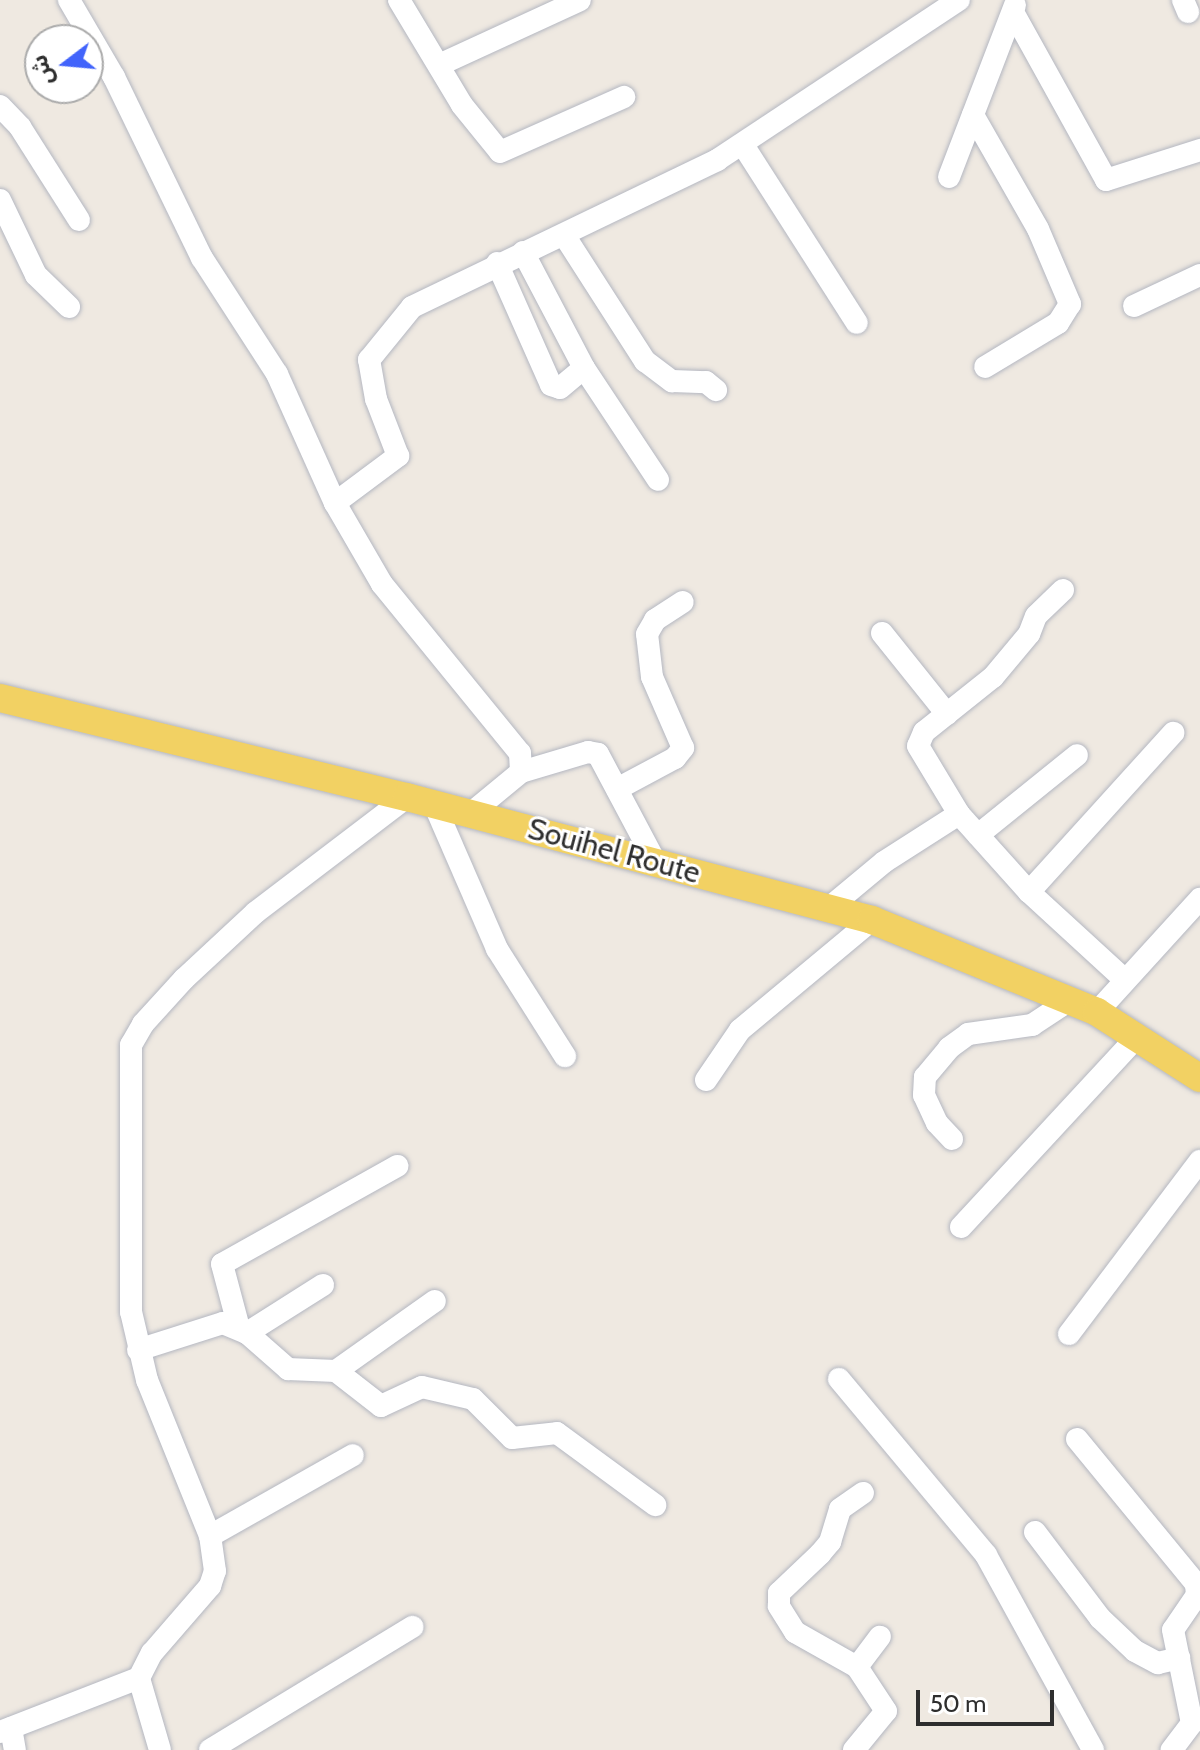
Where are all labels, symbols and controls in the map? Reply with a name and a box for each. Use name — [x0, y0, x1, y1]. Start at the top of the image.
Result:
north arrow — [24, 24, 104, 104]
text: ش — [25, 52, 60, 88]
street label: Souihel Route — [524, 811, 704, 891]
scale bar — [920, 1674, 1058, 1724]
text: 50 m — [930, 1689, 986, 1718]

